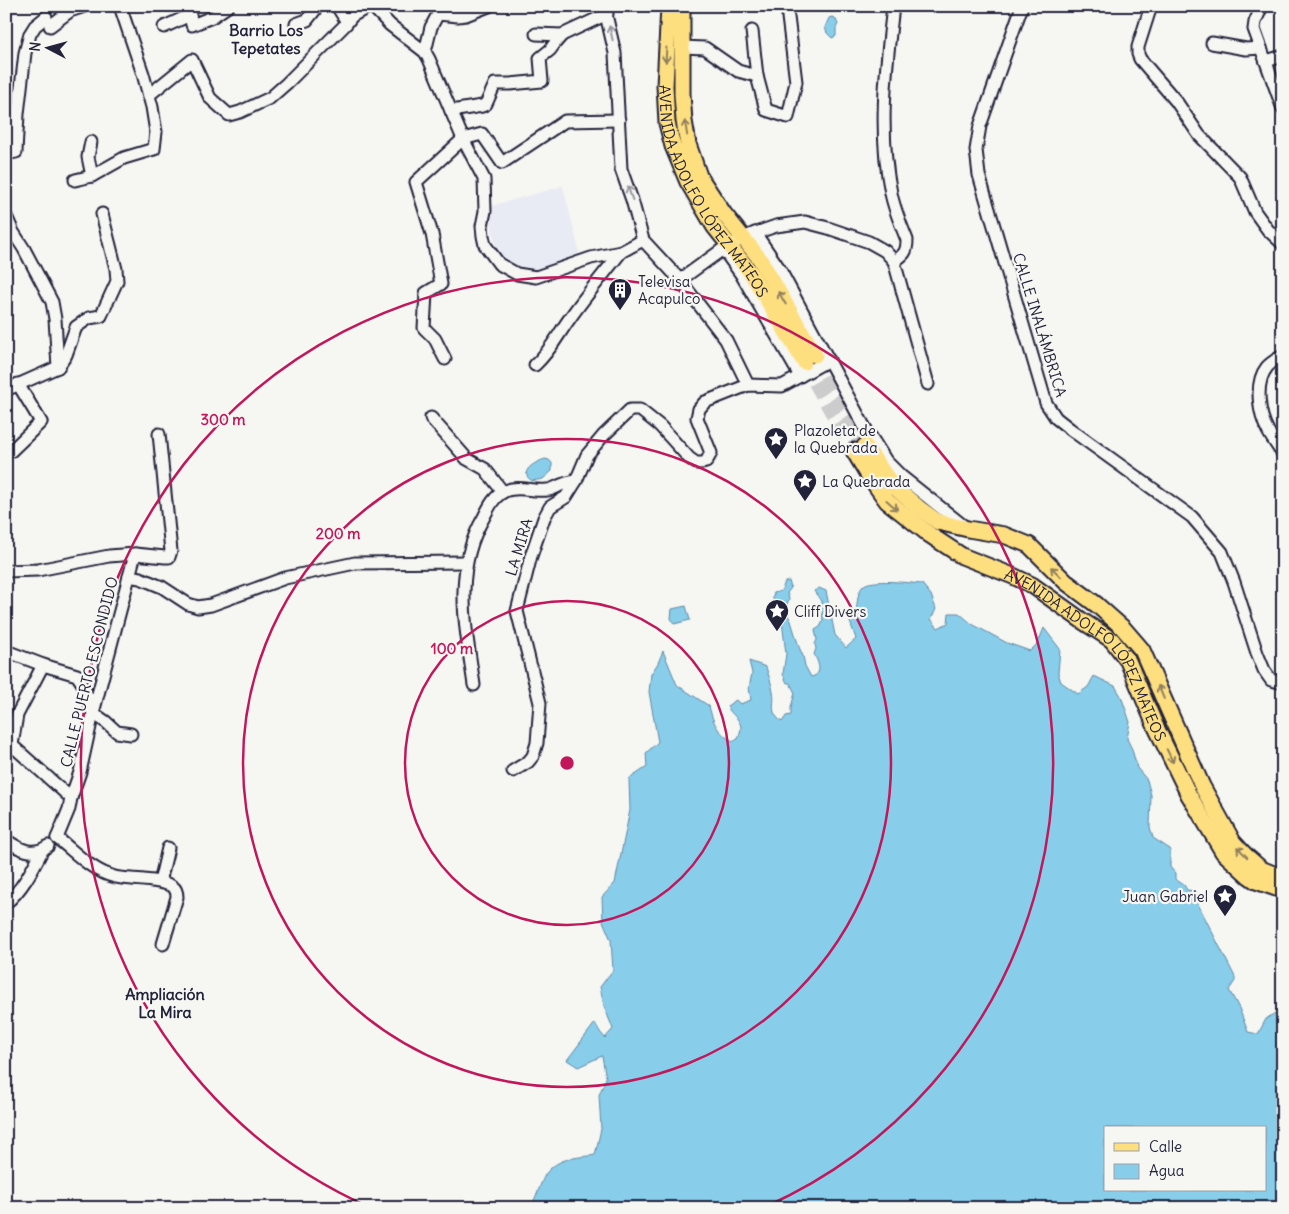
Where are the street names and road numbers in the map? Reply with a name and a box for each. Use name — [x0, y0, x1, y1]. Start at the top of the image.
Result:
street label: AVENIDA ADOLFO LÓPEZ MATEOS — [655, 84, 773, 301]
street label: CALLE INALÁMBRICA — [1009, 251, 1071, 400]
street label: LA MIRA — [501, 516, 537, 578]
street label: AVENIDA ADOLFO LÓPEZ MATEOS — [1002, 564, 1171, 744]
street label: CALLE PUERTO ESCONDIDO — [56, 575, 122, 769]

